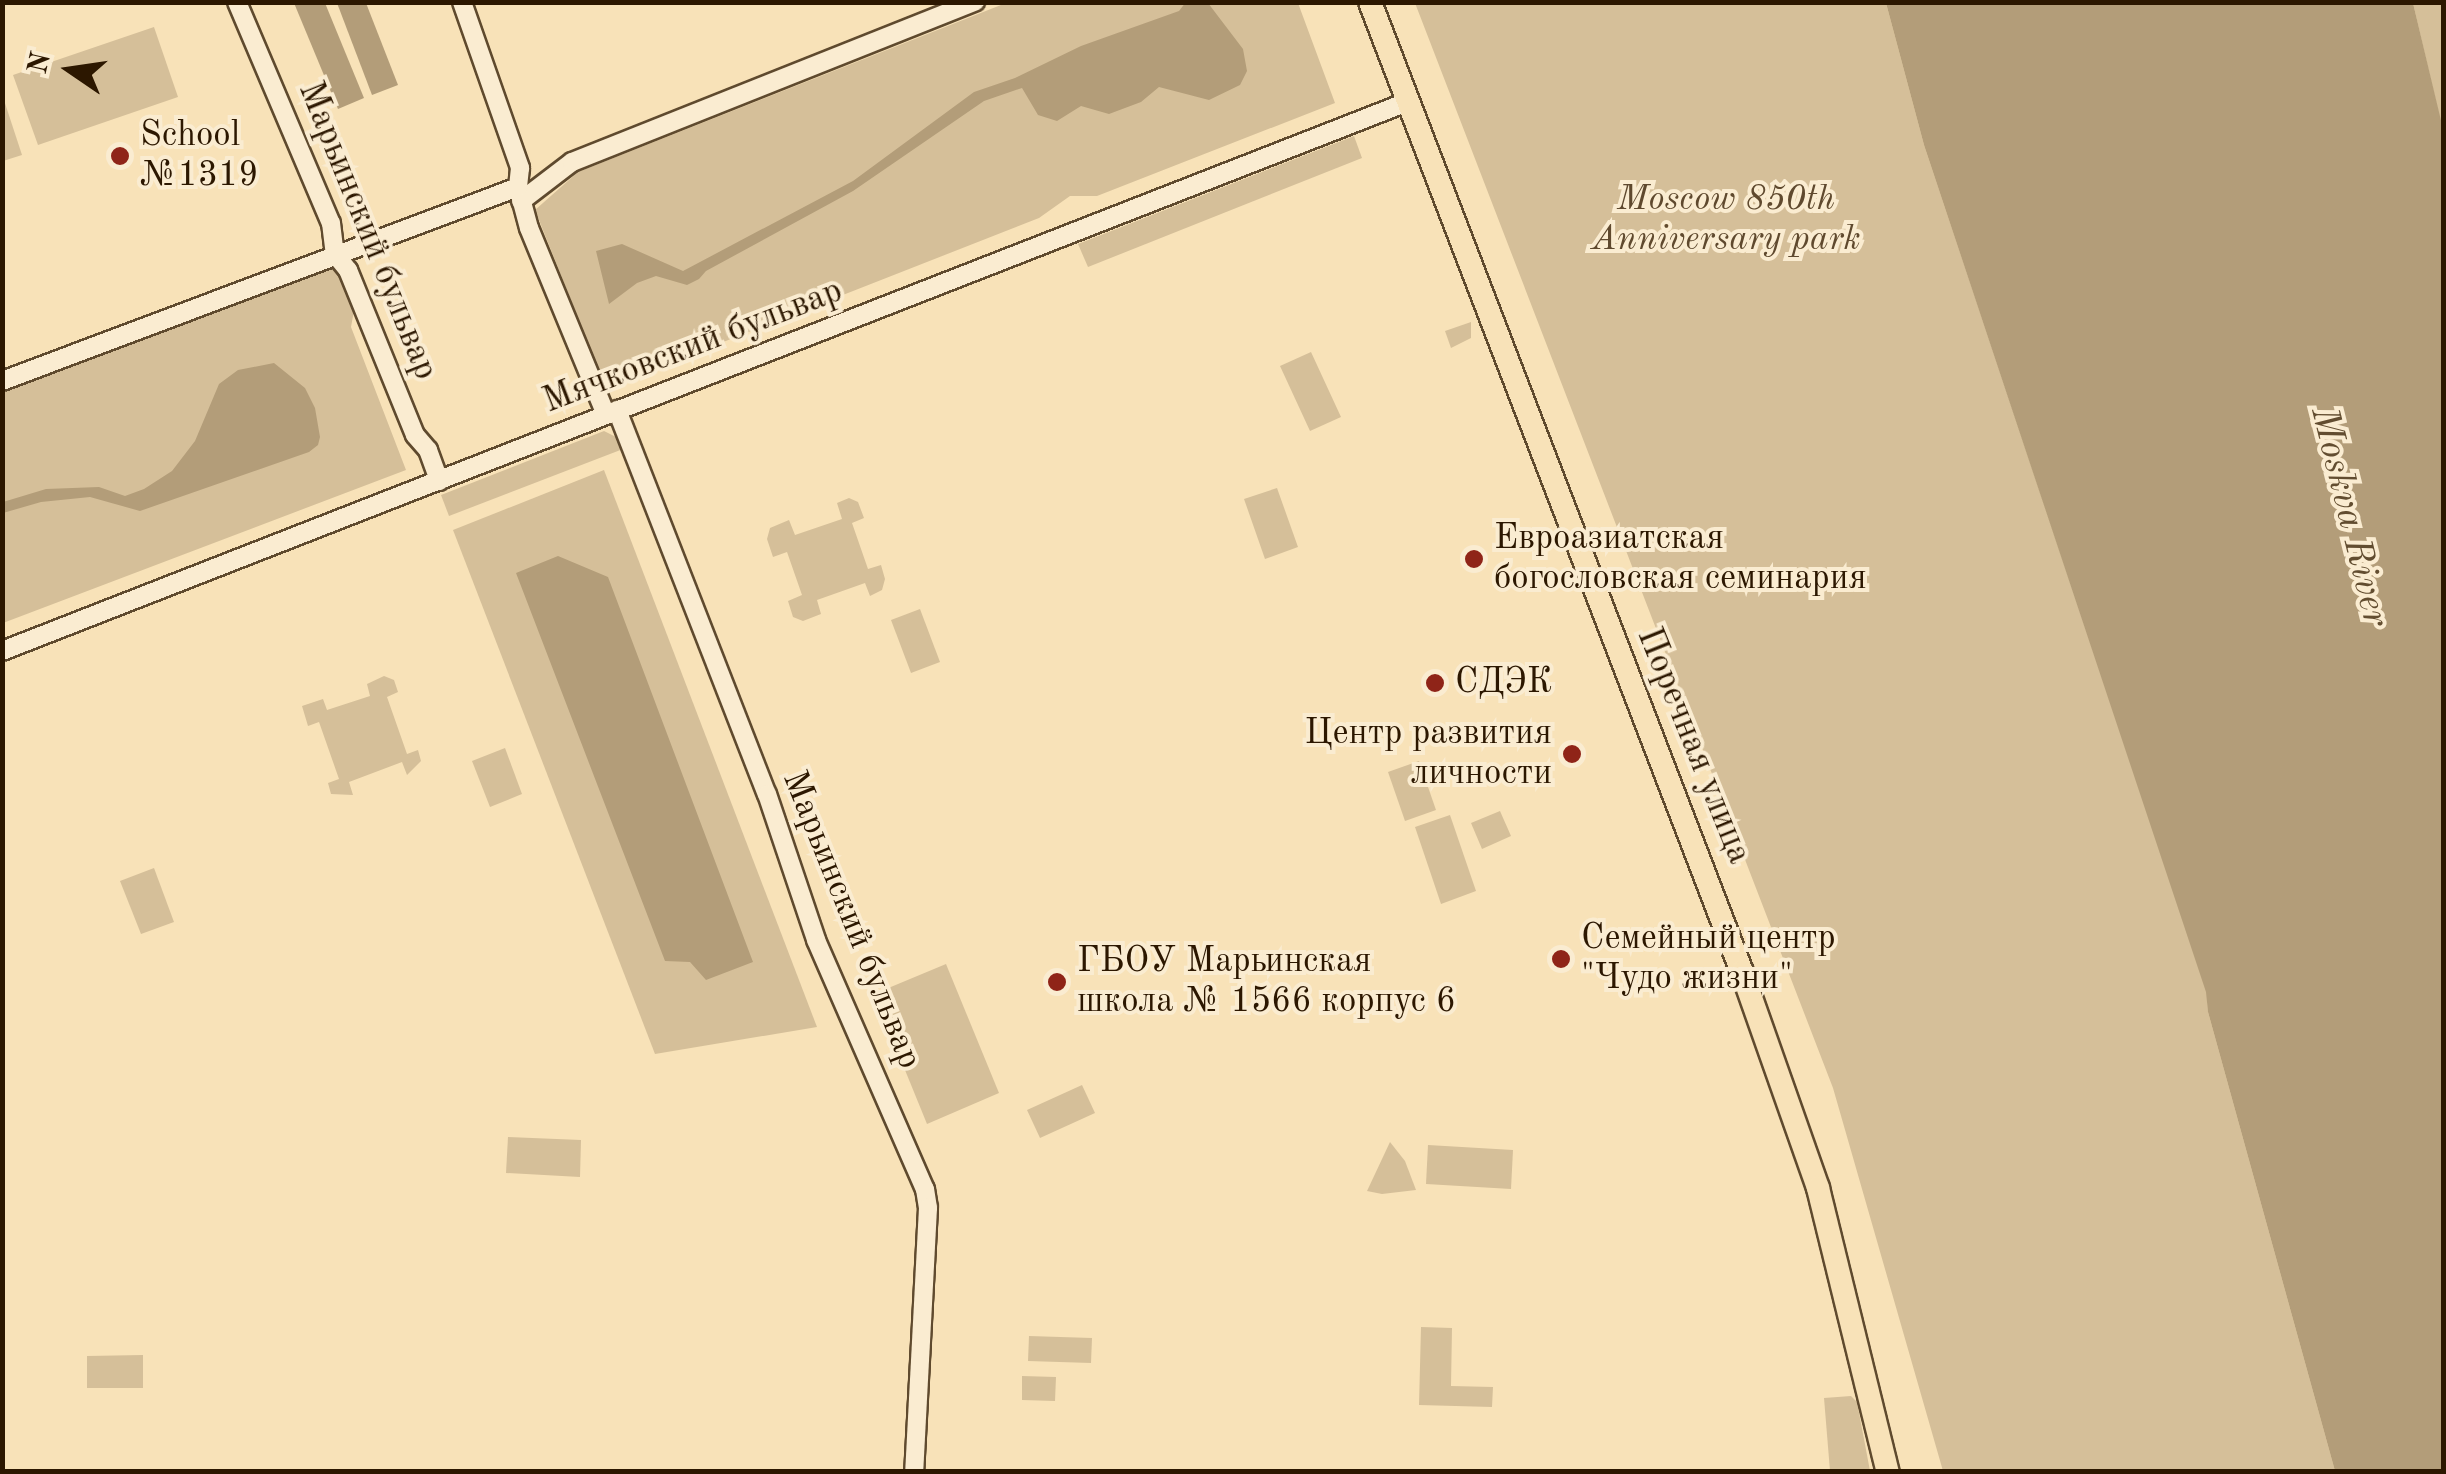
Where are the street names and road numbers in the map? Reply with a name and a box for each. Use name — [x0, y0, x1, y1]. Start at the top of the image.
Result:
street label: Марьинский бульвар — [288, 76, 446, 386]
street label: Мячковский бульвар — [537, 271, 849, 423]
street label: Поречная улица — [1627, 622, 1759, 870]
street label: Марьинский бульвар — [772, 765, 930, 1075]

